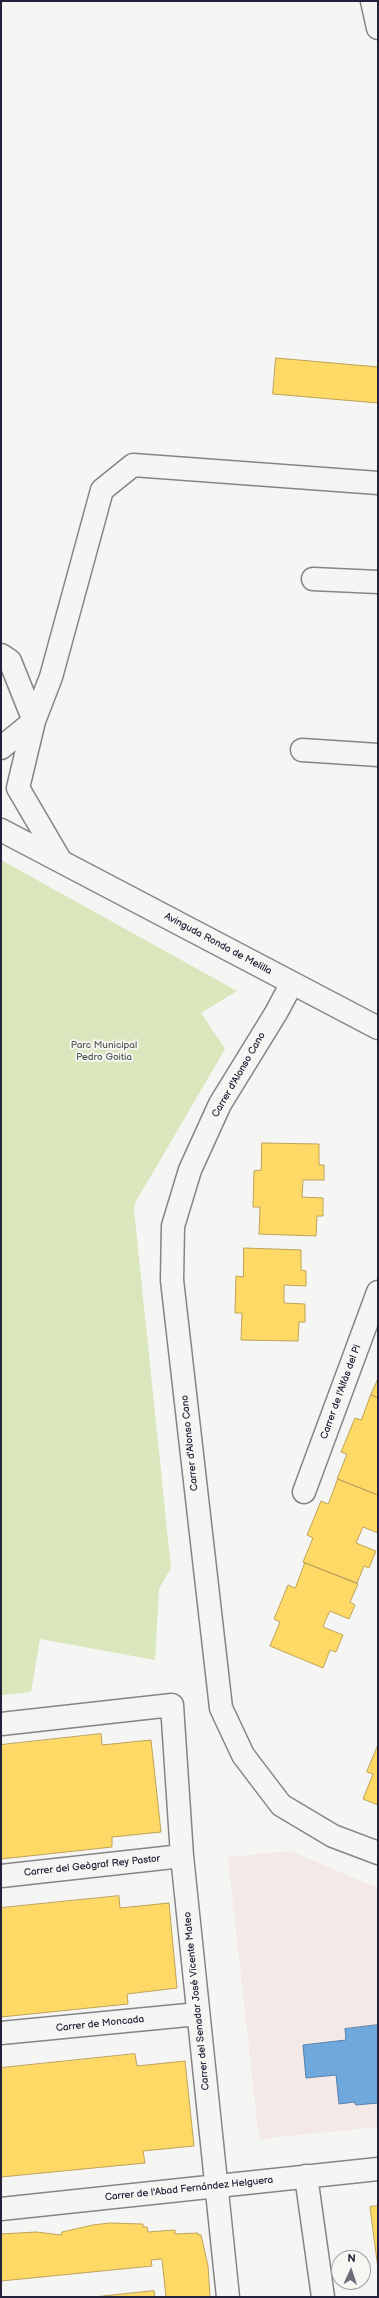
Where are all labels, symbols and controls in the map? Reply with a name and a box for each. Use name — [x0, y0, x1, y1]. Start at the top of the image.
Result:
street label: Avinguda Ronda de Melilla — [162, 911, 274, 977]
street label: Carrer d'Alonso Cano — [210, 1030, 268, 1120]
park label: Parc Municipal Pedro Goitia — [71, 1039, 137, 1062]
street label: Carrer de l'Alfàs del Pi — [318, 1343, 364, 1441]
street label: Carrer d'Alonso Cano — [179, 1394, 201, 1492]
street label: Carrer del Geògraf Rey Pastor — [23, 1853, 161, 1879]
street label: Carrer del Senador José Vicente Mateo — [182, 1911, 212, 2091]
street label: Carrer de Moncada — [55, 2013, 145, 2035]
street label: Carrer de l'Abad Fernández Helguera — [104, 2174, 274, 2204]
north arrow — [331, 2250, 371, 2290]
text: N — [347, 2252, 356, 2265]

